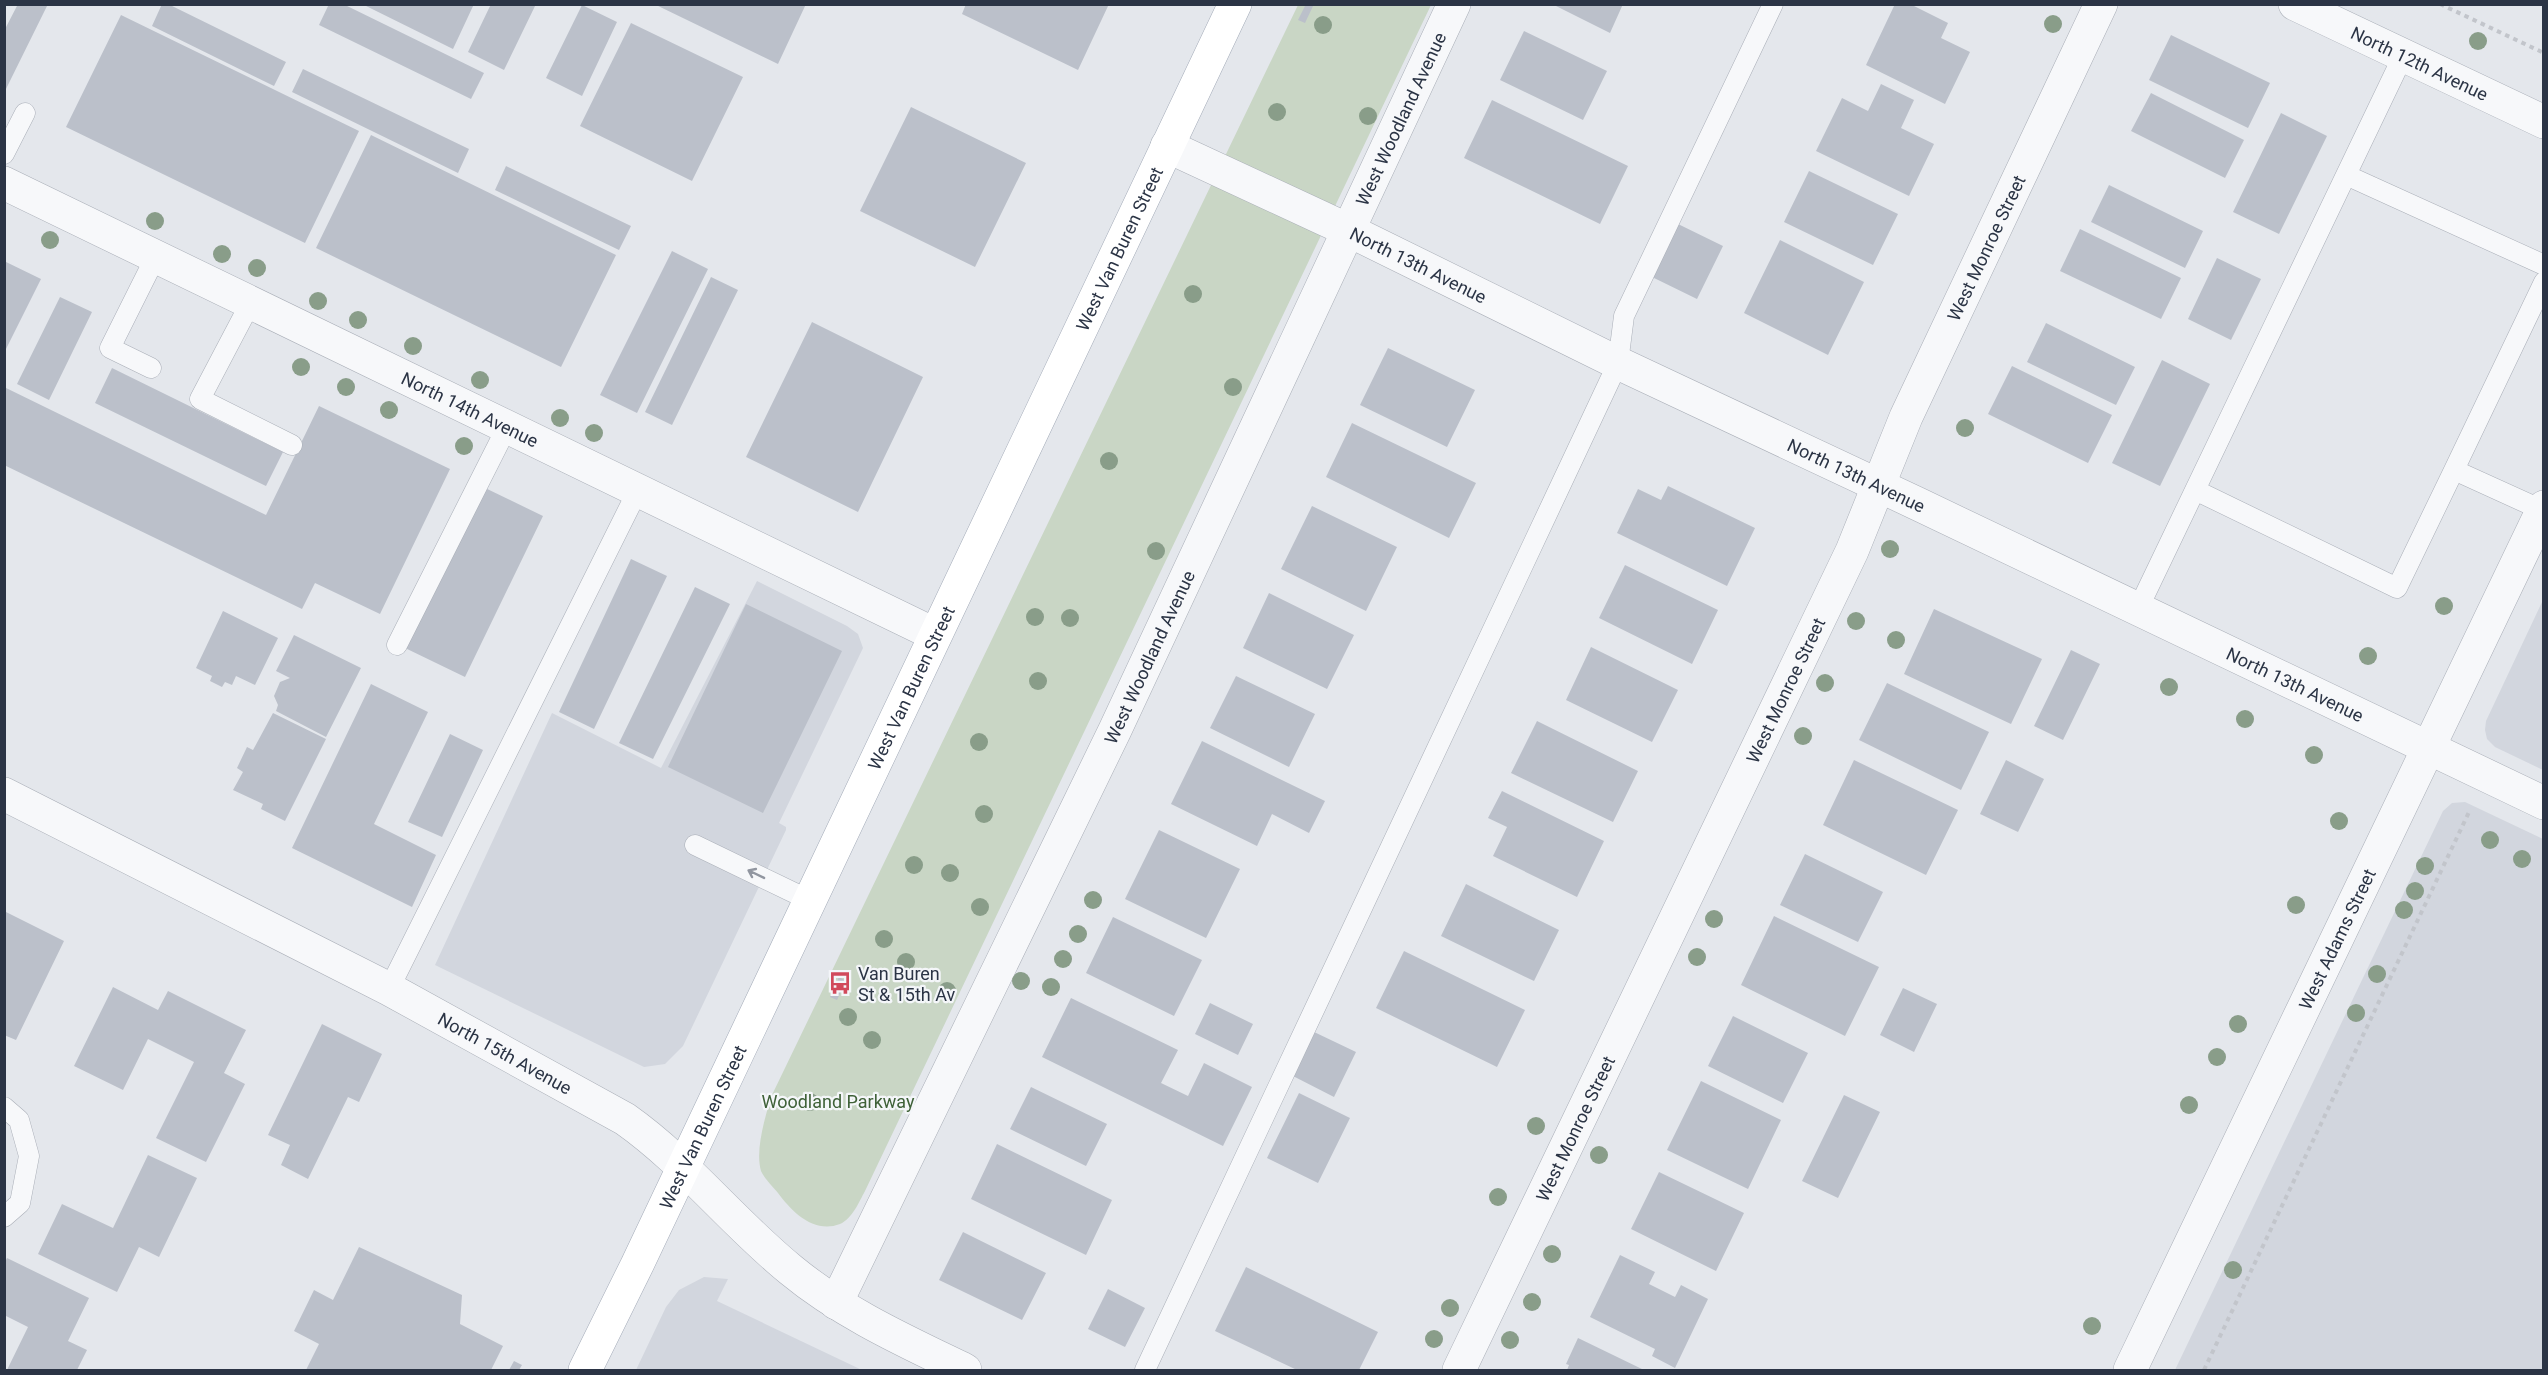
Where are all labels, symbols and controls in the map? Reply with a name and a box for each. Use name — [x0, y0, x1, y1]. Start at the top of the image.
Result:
street label: North 12th Avenue — [2348, 22, 2492, 105]
street label: West Woodland Avenue — [1351, 29, 1450, 209]
street label: West Van Buren Street — [1071, 163, 1167, 334]
street label: West Monroe Street — [1943, 172, 2029, 324]
street label: North 13th Avenue — [1347, 222, 1490, 307]
street label: North 14th Avenue — [398, 367, 542, 451]
street label: North 13th Avenue — [1784, 434, 1929, 516]
street label: West Woodland Avenue — [1100, 567, 1199, 747]
street label: West Van Buren Street — [863, 602, 959, 773]
street label: West Monroe Street — [1741, 614, 1829, 766]
street label: North 13th Avenue — [2223, 642, 2367, 726]
street label: West Adams Street — [2294, 865, 2379, 1013]
one-way arrow — [748, 868, 766, 880]
place label: Van Buren St & 15th Av — [858, 963, 956, 1005]
bus stop icon: Van Buren St & 15th Av — [827, 970, 853, 996]
street label: North 15th Avenue — [435, 1008, 575, 1098]
street label: West Van Buren Street — [655, 1042, 750, 1212]
street label: West Monroe Street — [1531, 1052, 1619, 1204]
park label: Woodland Parkway — [761, 1091, 915, 1112]

